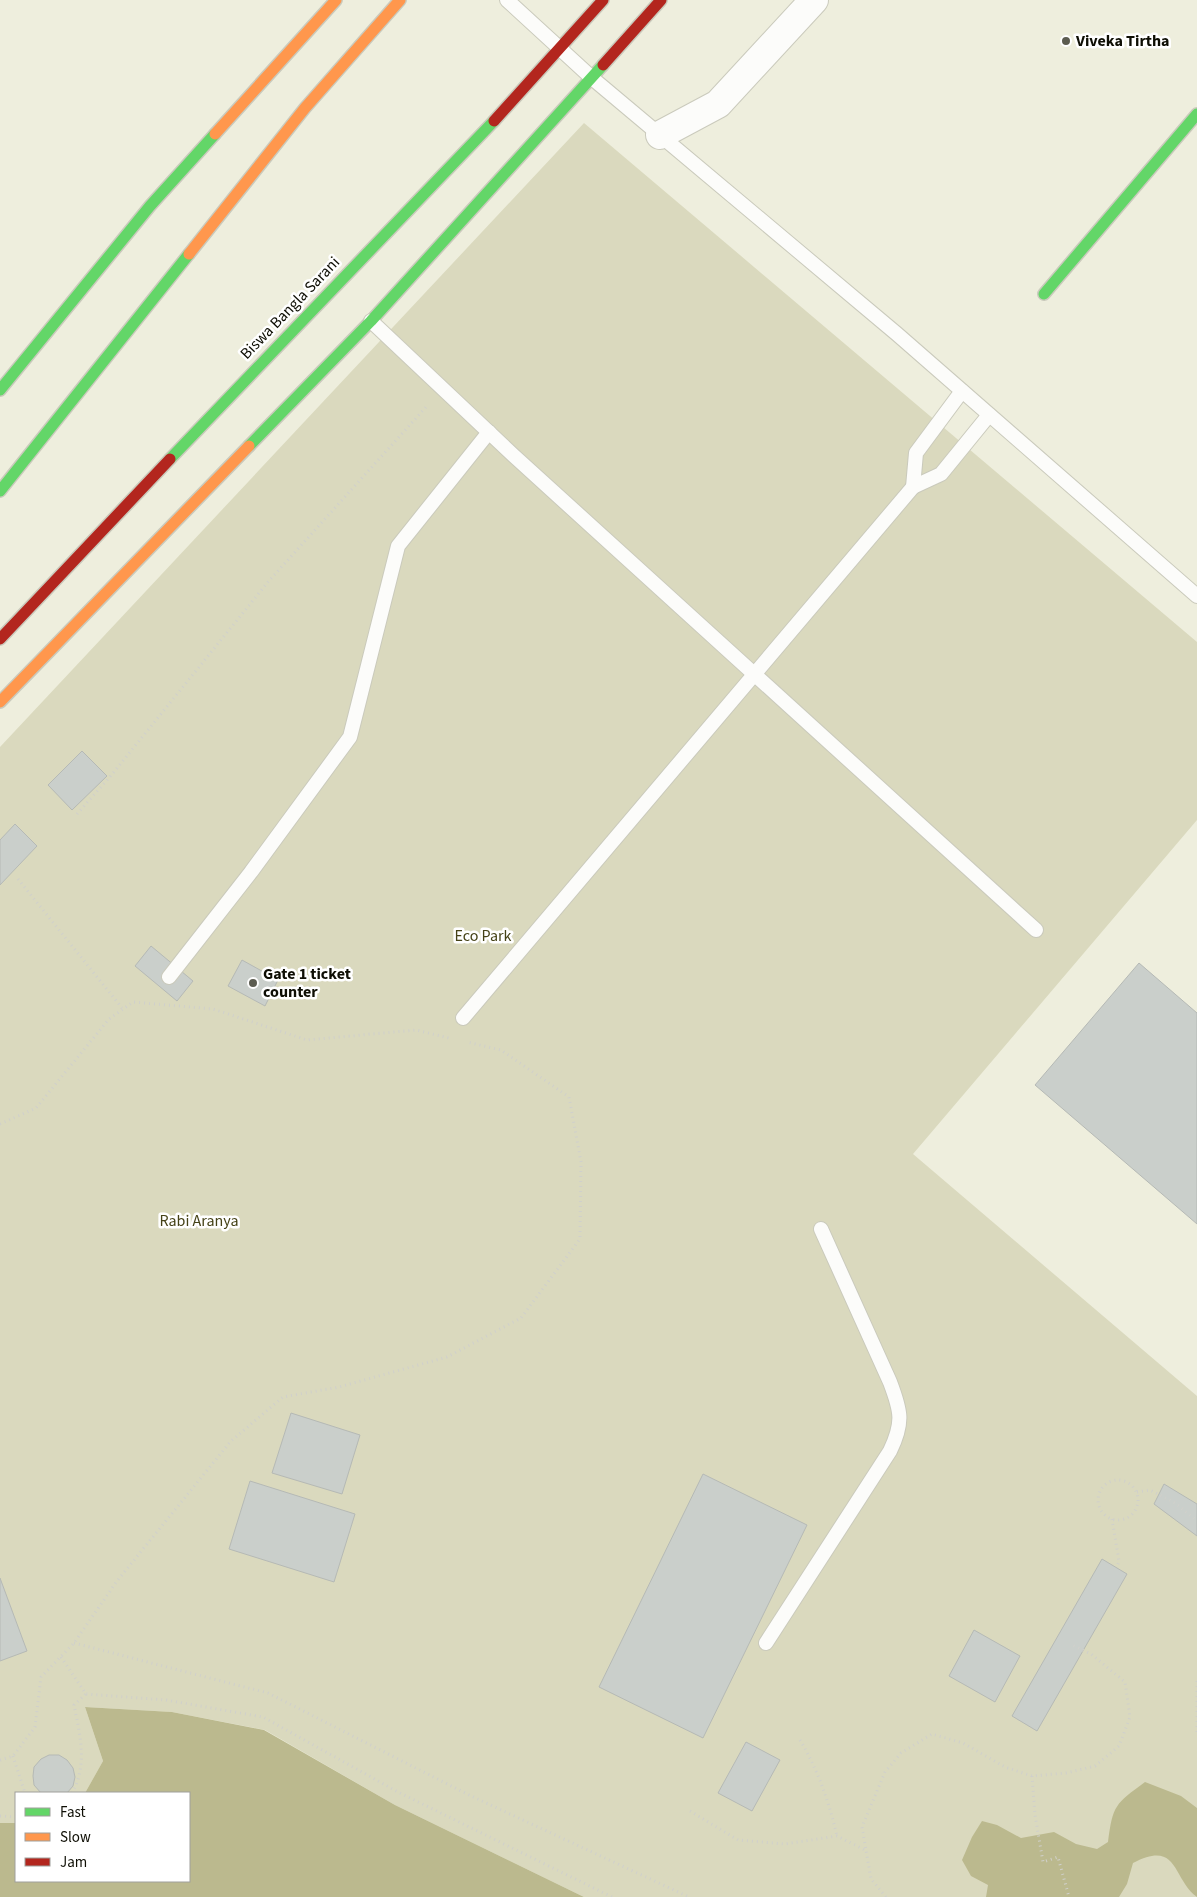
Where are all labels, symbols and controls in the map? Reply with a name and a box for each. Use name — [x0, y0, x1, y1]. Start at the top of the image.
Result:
place label: Viveka Tirtha — [1075, 30, 1169, 52]
marker: Viveka Tirtha — [1060, 35, 1072, 47]
street label: Biswa Bangla Sarani — [235, 252, 345, 364]
park label: Eco Park — [454, 925, 512, 947]
place label: Gate 1 ticket counter — [263, 963, 351, 1003]
marker: Gate 1 ticket counter — [247, 977, 259, 989]
park label: Rabi Aranya — [160, 1210, 239, 1232]
legend — [15, 1792, 190, 1882]
text: Fast — [60, 1802, 86, 1823]
text: Slow — [60, 1827, 91, 1848]
text: Jam — [60, 1852, 87, 1873]

